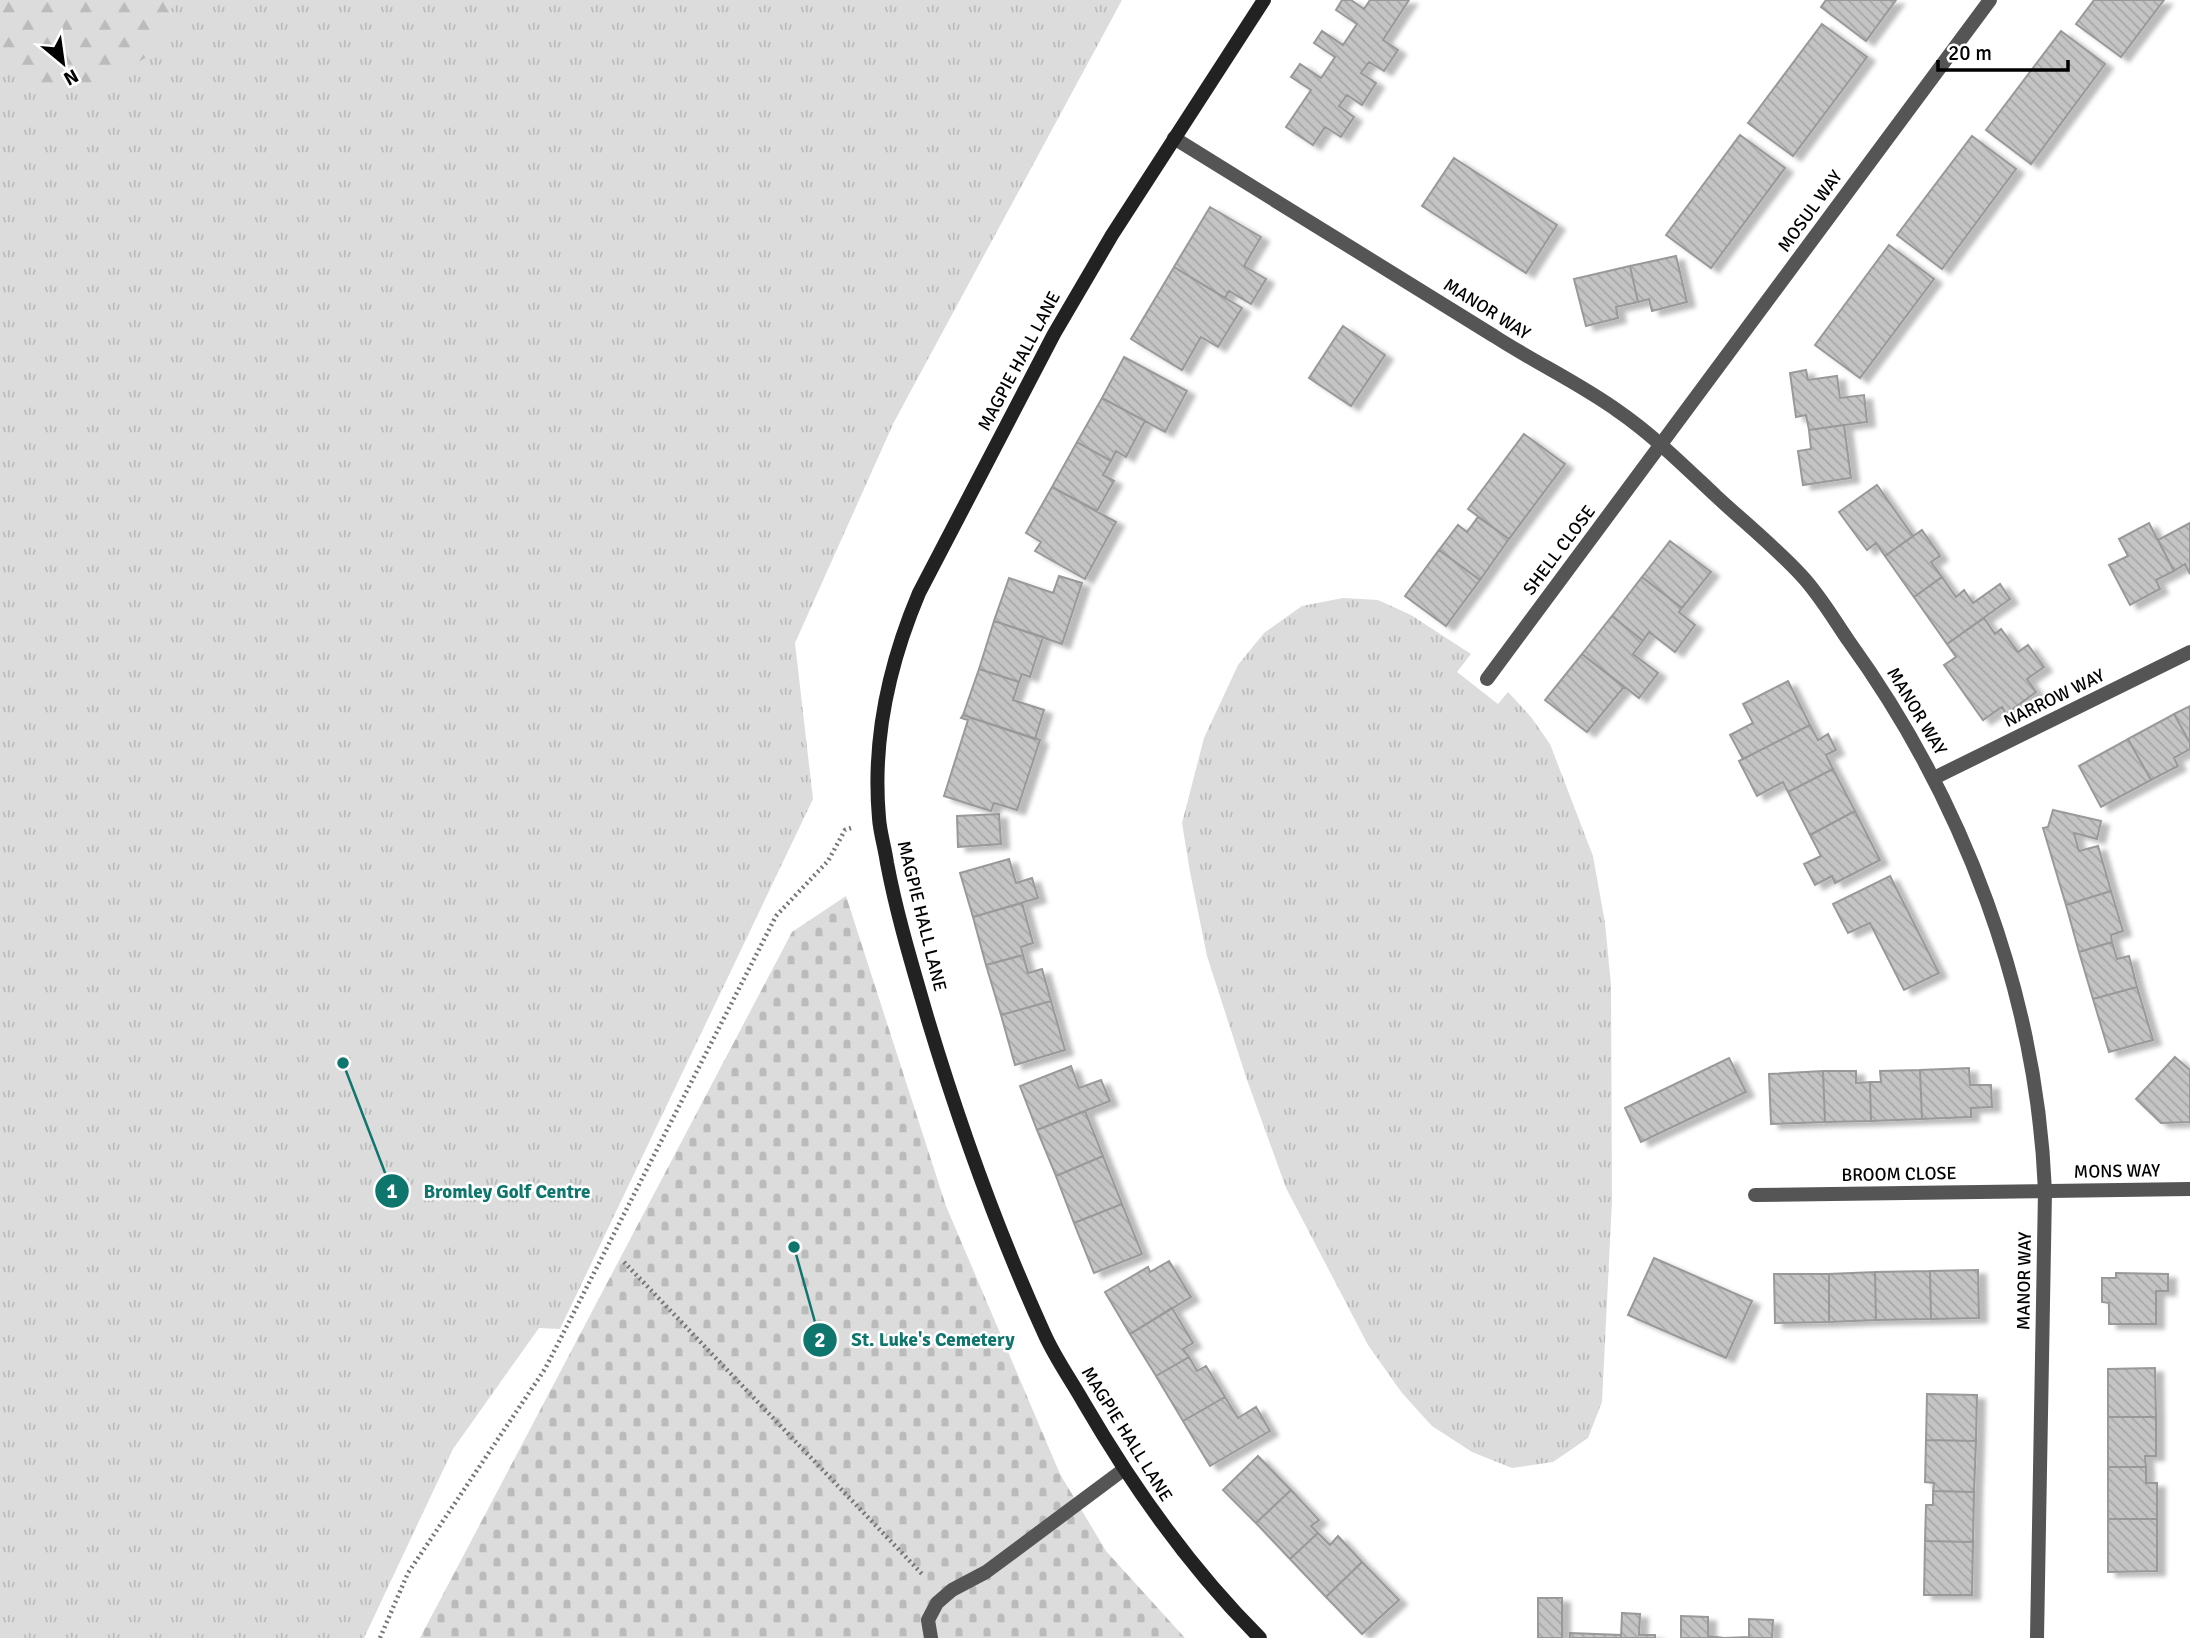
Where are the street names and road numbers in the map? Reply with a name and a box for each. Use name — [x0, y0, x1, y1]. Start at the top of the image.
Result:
street label: MOSUL WAY — [1773, 166, 1847, 256]
street label: MANOR WAY — [1439, 274, 1535, 344]
street label: MAGPIE HALL LANE — [973, 288, 1065, 434]
street label: SHELL CLOSE — [1518, 501, 1600, 599]
street label: MANOR WAY — [1882, 663, 1952, 759]
street label: NARROW WAY — [2000, 664, 2108, 732]
street label: MAGPIE HALL LANE — [893, 838, 951, 994]
street label: MONS WAY — [2074, 1159, 2160, 1183]
street label: BROOM CLOSE — [1841, 1162, 1957, 1186]
street label: MANOR WAY — [2012, 1232, 2036, 1330]
street label: MAGPIE HALL LANE — [1077, 1363, 1177, 1505]

